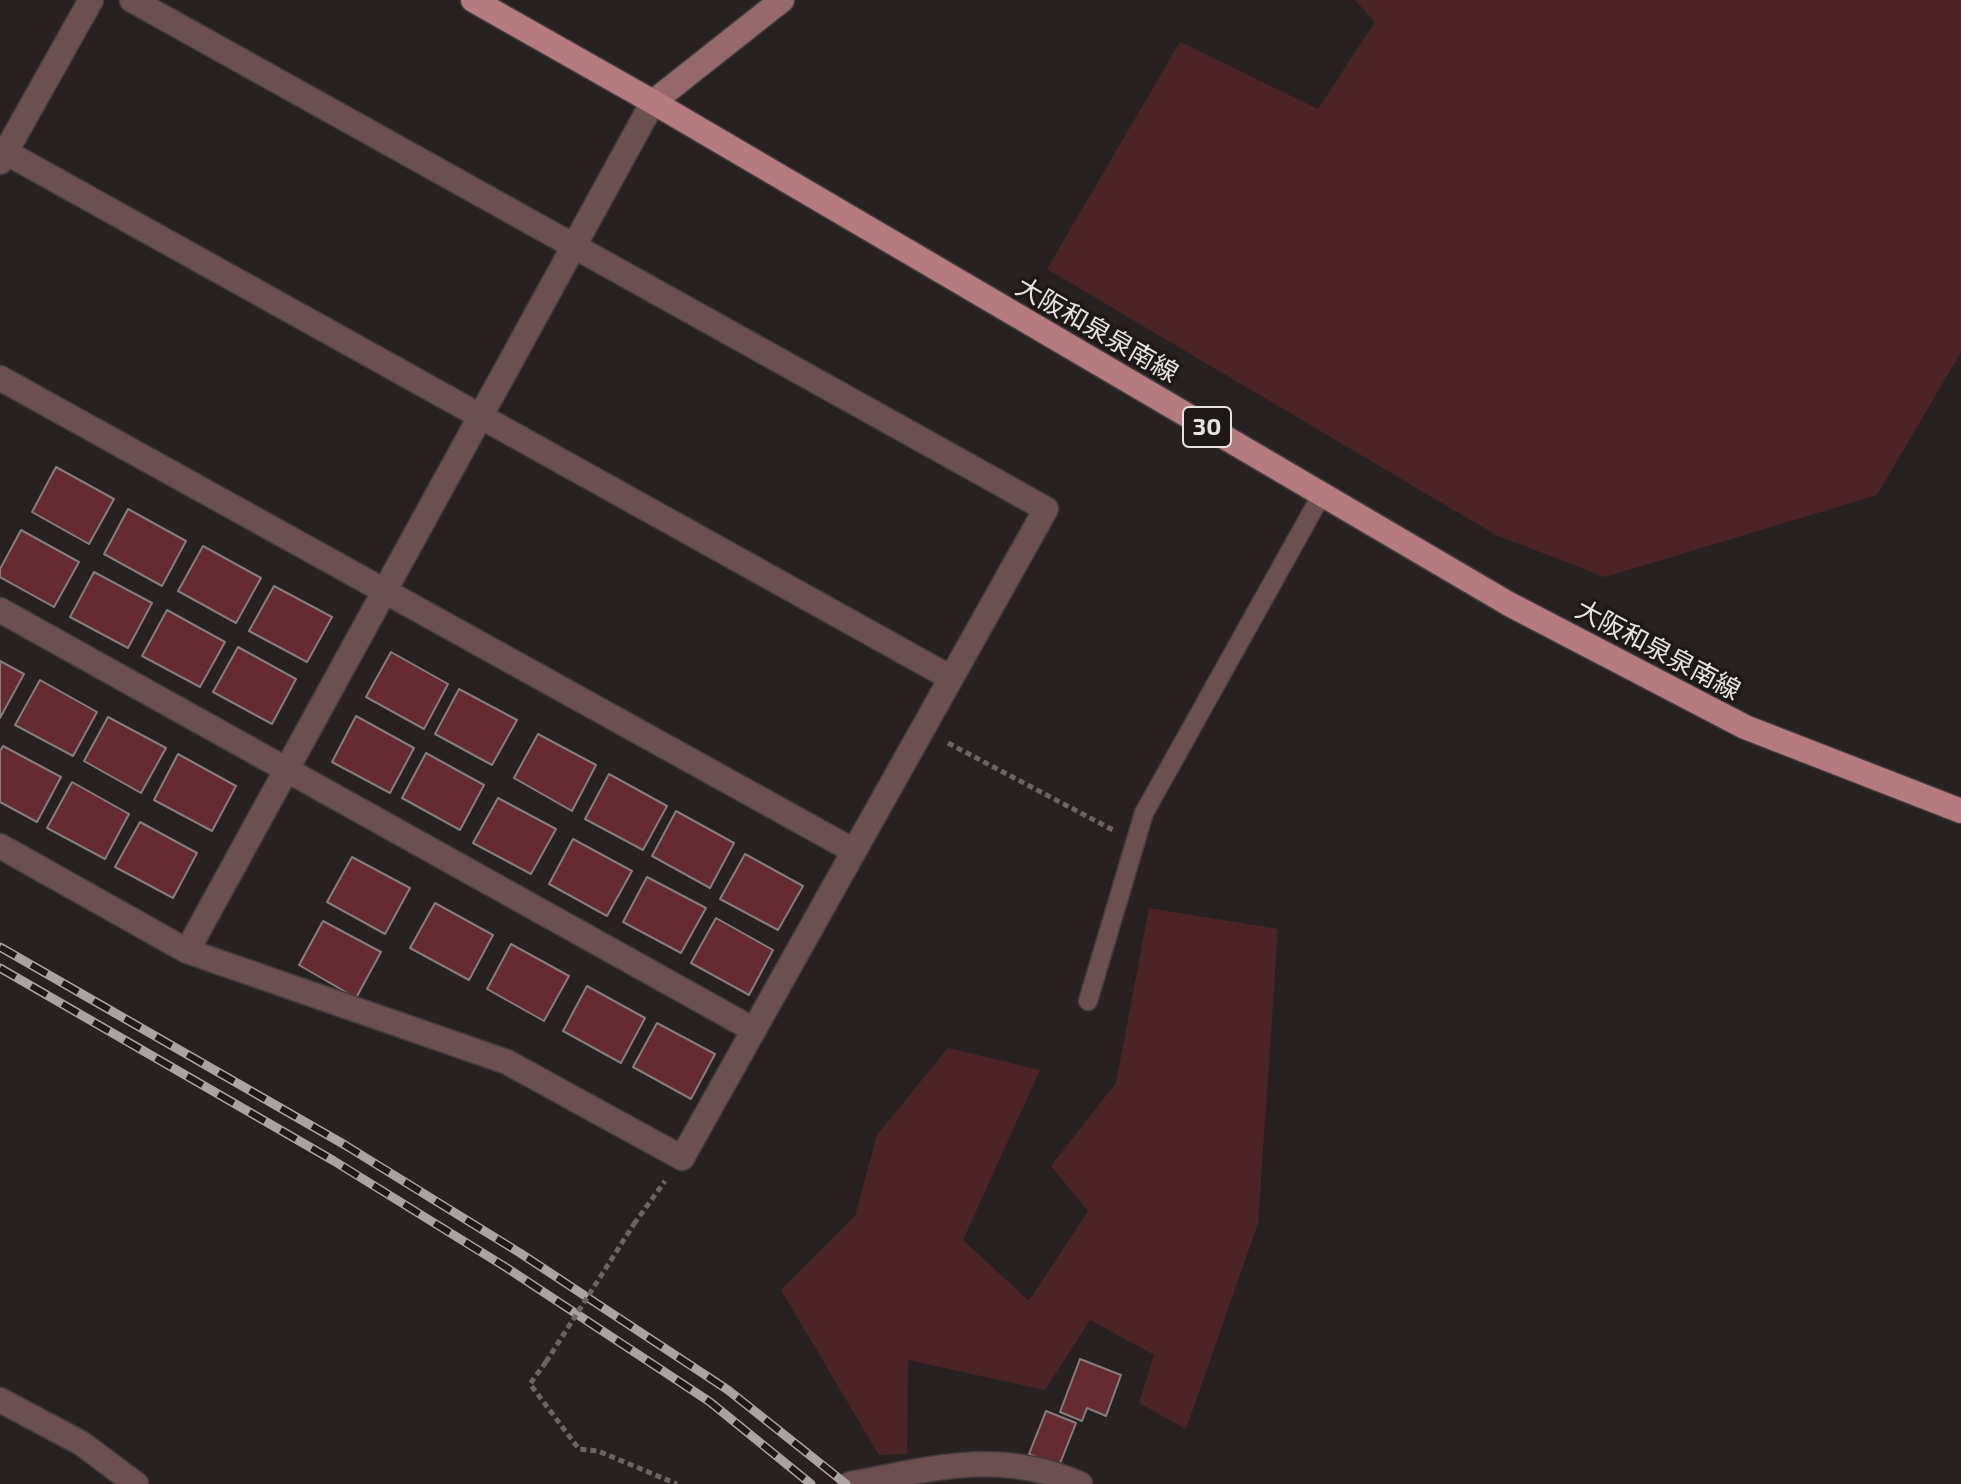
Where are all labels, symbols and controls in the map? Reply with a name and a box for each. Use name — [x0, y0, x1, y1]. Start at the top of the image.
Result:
street label: 大阪和泉泉南線 — [1010, 271, 1184, 389]
road number: 30 — [1183, 407, 1231, 447]
street label: 大阪和泉泉南線 — [1570, 594, 1746, 706]

